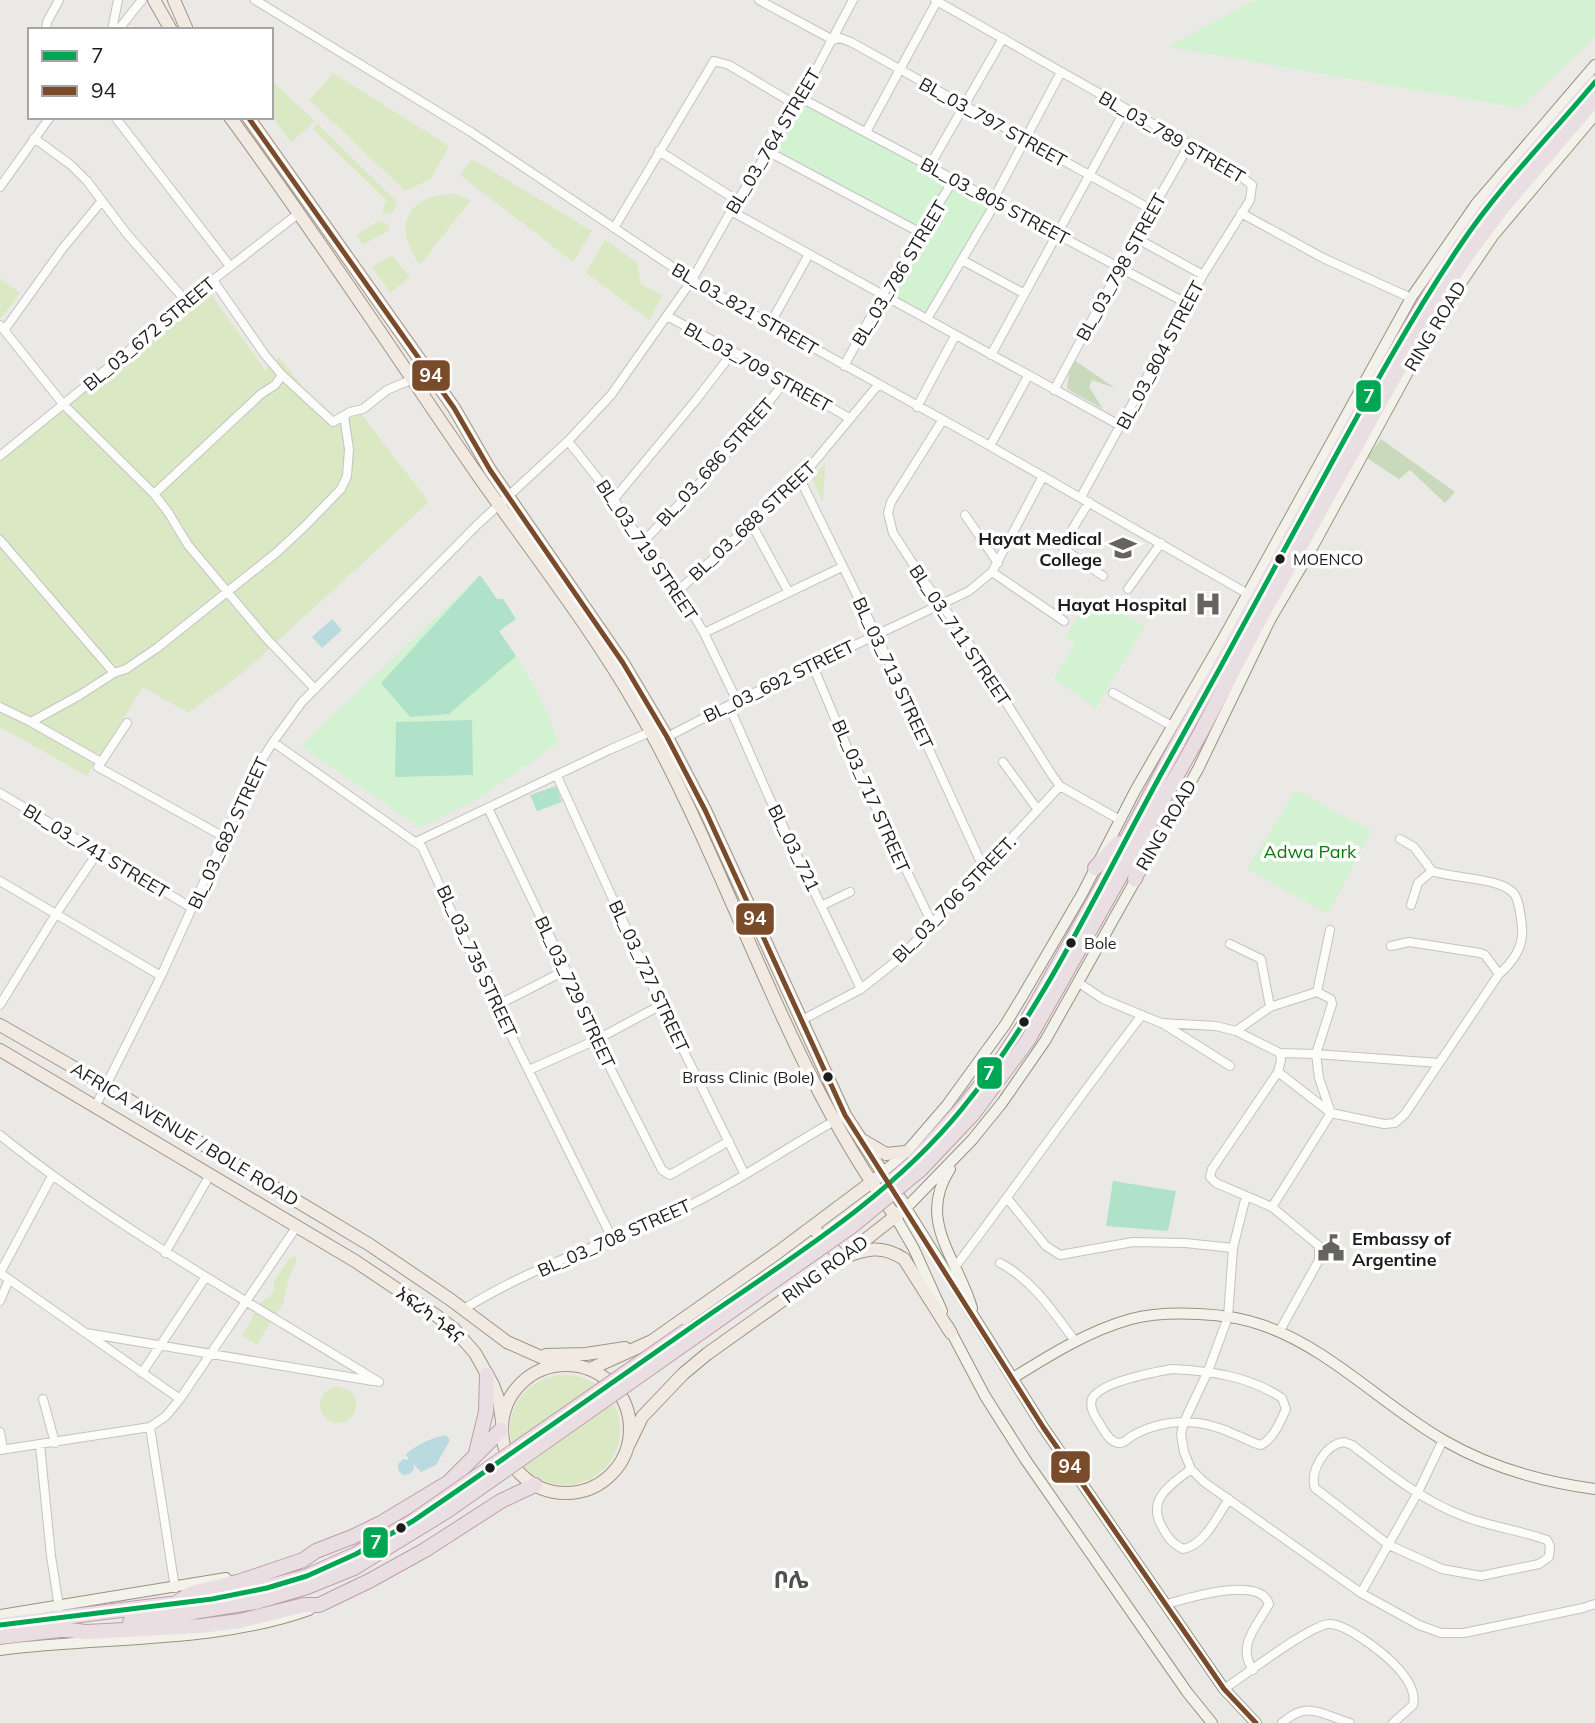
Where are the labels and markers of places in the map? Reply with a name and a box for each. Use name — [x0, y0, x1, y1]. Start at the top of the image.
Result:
place label: Hayat Medical College — [978, 527, 1102, 571]
school or university icon: Hayat Medical College — [1108, 533, 1138, 563]
place label: MOENCO — [1293, 549, 1363, 569]
marker: MOENCO — [1273, 552, 1287, 566]
hospital icon: Hayat Hospital — [1193, 589, 1223, 619]
place label: Hayat Hospital — [1057, 593, 1187, 616]
place label: Bole — [1084, 933, 1117, 953]
marker: Bole — [1064, 936, 1078, 950]
unlabelled marker — [1017, 1015, 1031, 1029]
place label: Brass Clinic (Bole) — [682, 1067, 815, 1087]
marker: Brass Clinic (Bole) — [821, 1070, 835, 1084]
place label: Embassy of Argentine — [1352, 1227, 1451, 1271]
public building icon: Embassy of Argentine — [1316, 1233, 1346, 1263]
unlabelled marker — [483, 1461, 497, 1475]
unlabelled marker — [394, 1521, 408, 1535]

